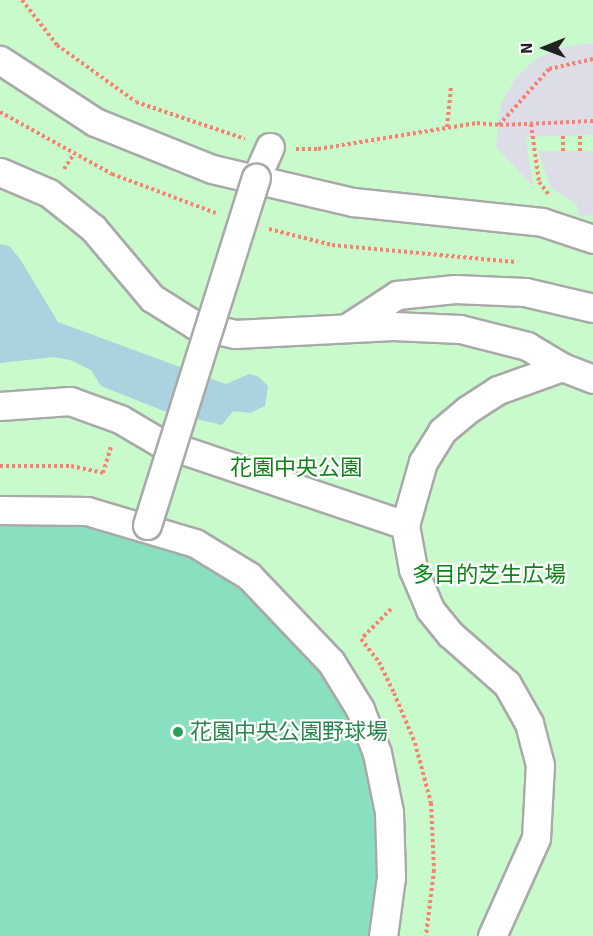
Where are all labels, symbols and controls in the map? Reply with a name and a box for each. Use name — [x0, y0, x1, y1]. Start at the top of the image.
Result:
north arrow — [515, 18, 575, 78]
text: N — [517, 43, 537, 54]
park label: 花園中央公園 — [230, 455, 362, 481]
park label: 多目的芝生広場 — [412, 562, 566, 588]
place label: 花園中央公園野球場 — [190, 719, 388, 745]
marker: 花園中央公園野球場 — [171, 725, 185, 739]

